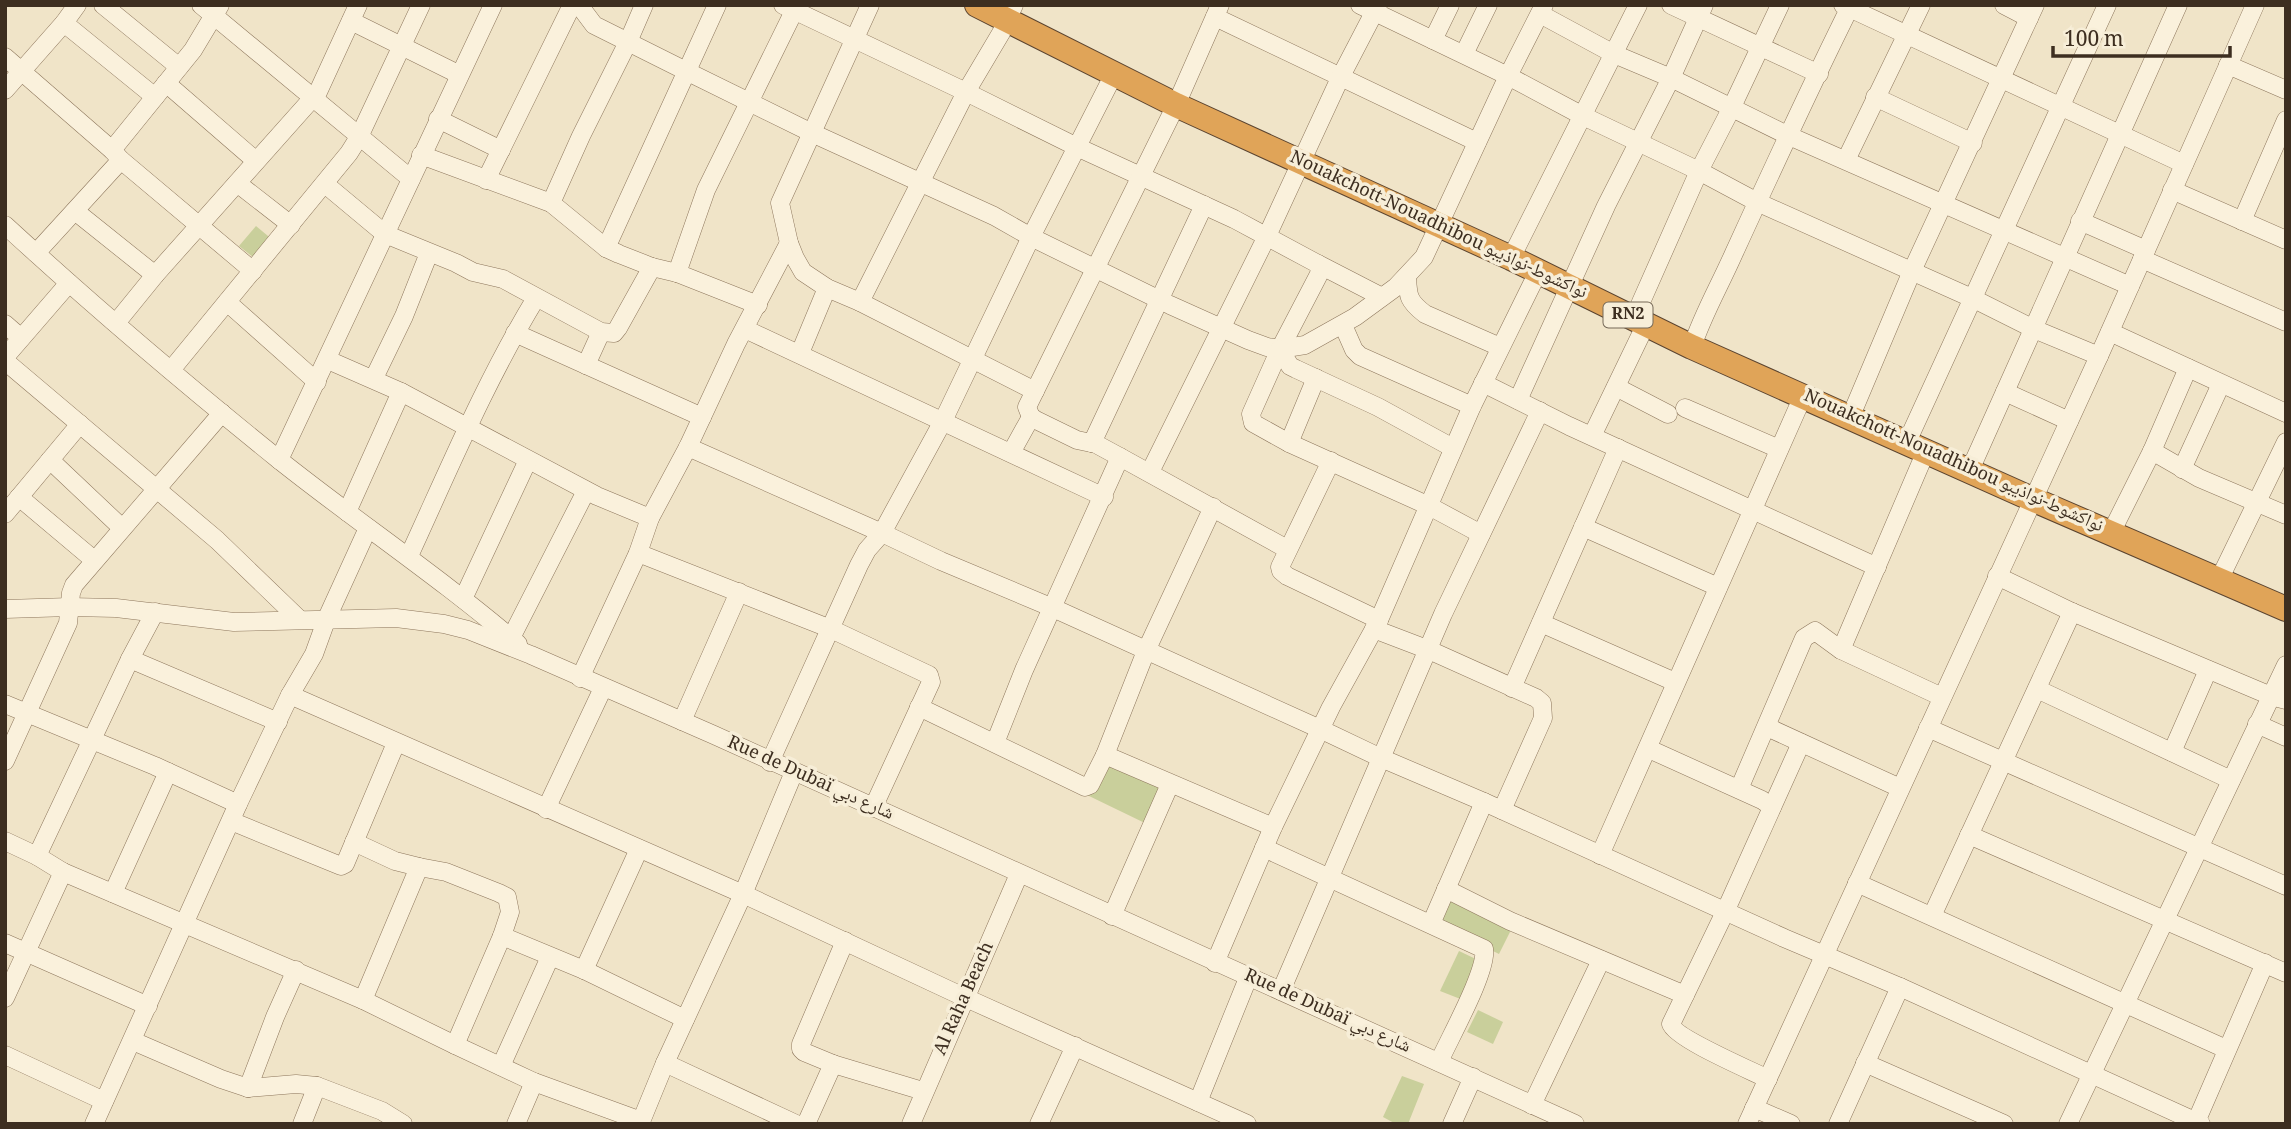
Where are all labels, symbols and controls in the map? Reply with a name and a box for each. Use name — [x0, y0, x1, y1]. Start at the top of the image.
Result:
scale bar — [2053, 14, 2230, 58]
text: 100 m — [2064, 24, 2124, 59]
street label: Nouakchott-Nouadhibou نواكشوط-نواذيبو — [1284, 144, 1592, 308]
road number: RN2 — [1604, 302, 1652, 328]
street label: Nouakchott-Nouadhibou نواكشوط-نواذيبو — [1798, 382, 2108, 542]
street label: Rue de Dubaï شارع دبي — [722, 729, 898, 829]
street label: Al Raha Beach — [927, 937, 1003, 1061]
street label: Rue de Dubaï شارع دبي — [1239, 962, 1415, 1062]

